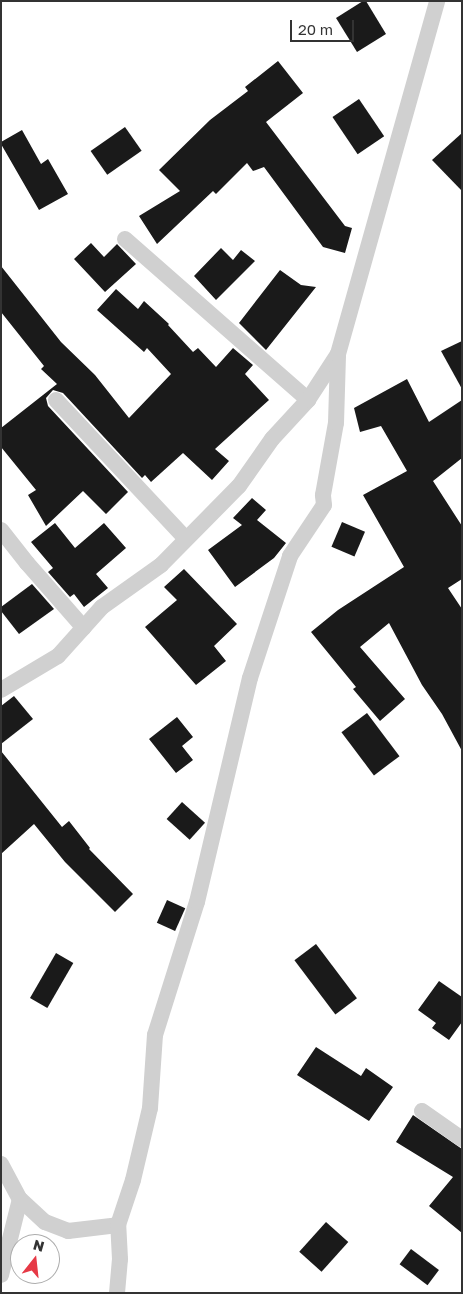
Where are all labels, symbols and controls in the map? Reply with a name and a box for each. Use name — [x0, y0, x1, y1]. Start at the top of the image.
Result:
scale bar — [293, 10, 357, 42]
text: 20 m — [298, 20, 333, 38]
north arrow — [10, 1234, 60, 1284]
text: N — [32, 1235, 46, 1255]

